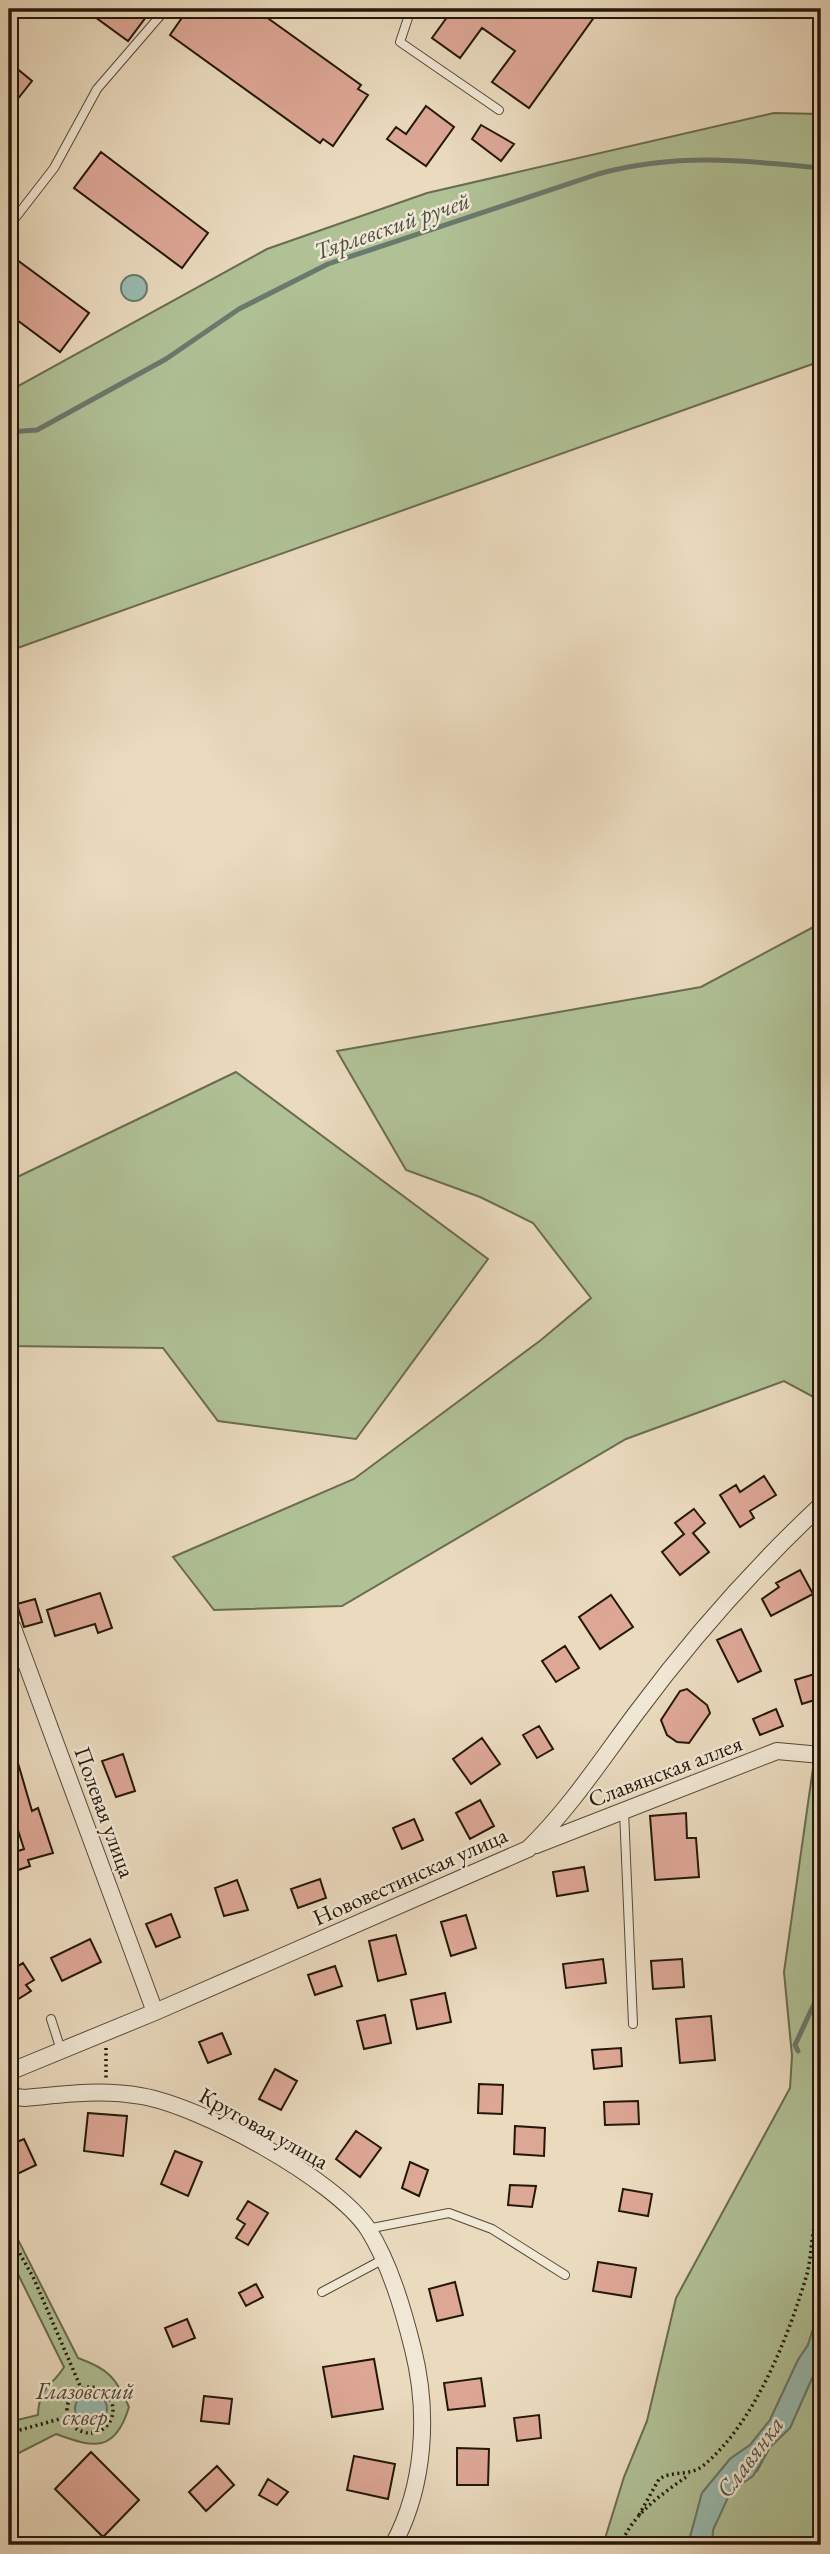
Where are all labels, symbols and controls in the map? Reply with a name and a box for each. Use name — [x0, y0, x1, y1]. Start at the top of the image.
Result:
water label: Тярлевский ручей — [310, 184, 474, 267]
street label: Славянская аллея — [584, 1728, 746, 1814]
street label: Полевая улица — [67, 1742, 143, 1882]
street label: Нововестинская улица — [308, 1819, 513, 1932]
street label: Круговая улица — [194, 2080, 335, 2176]
park label: Глазовский сквер — [35, 2376, 134, 2432]
water label: Славянка — [709, 2410, 790, 2504]

